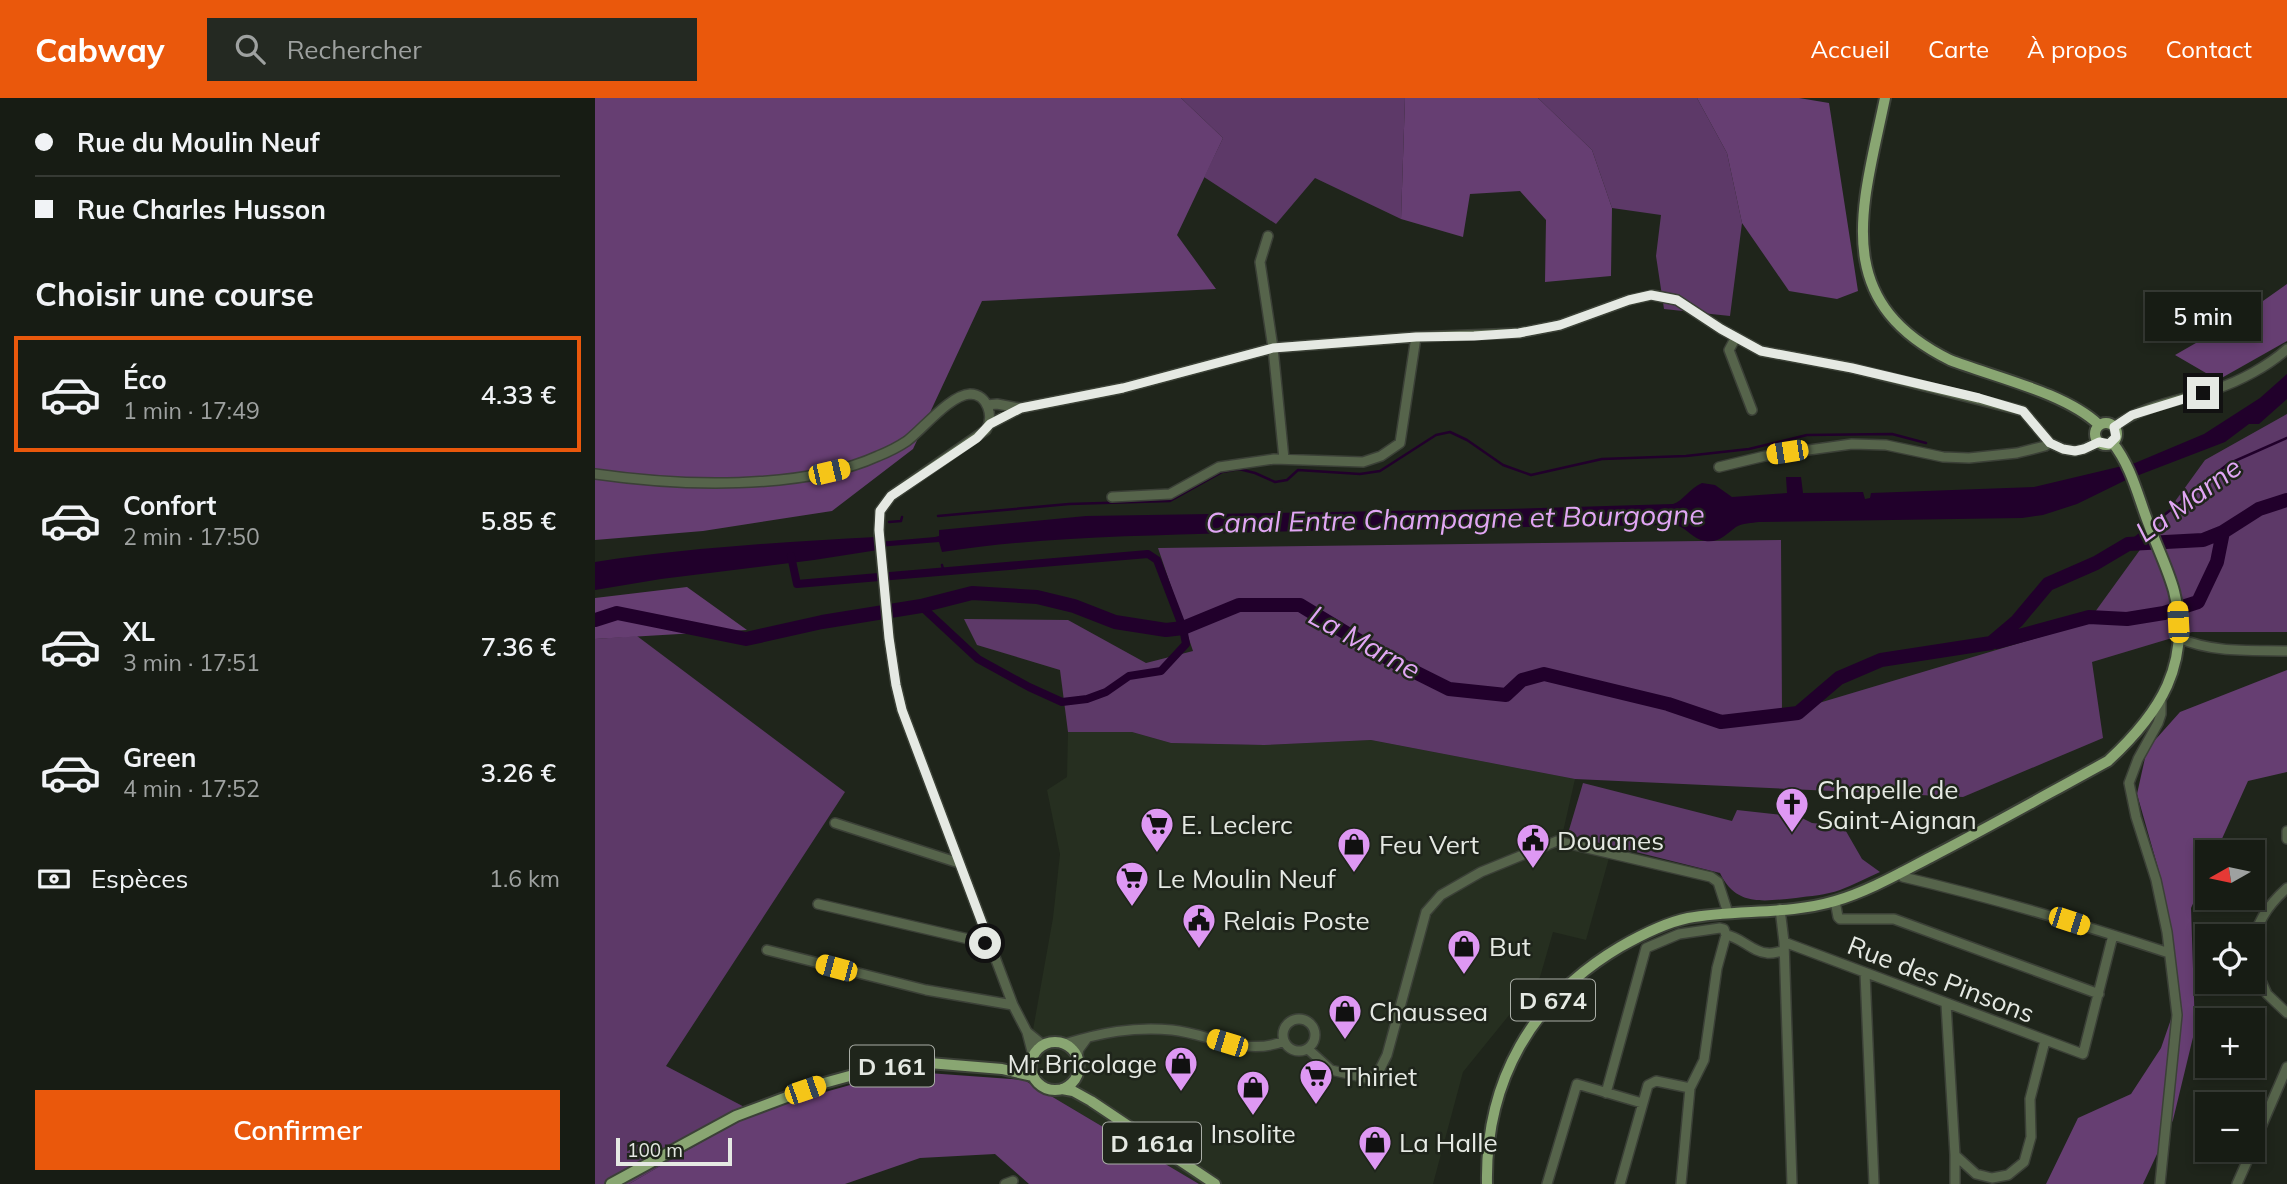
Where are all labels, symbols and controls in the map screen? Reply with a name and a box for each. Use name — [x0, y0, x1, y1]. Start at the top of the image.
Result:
search box — [207, 18, 697, 81]
text: Cabway — [35, 29, 165, 70]
icon: search — [231, 30, 269, 68]
text: Rechercher — [287, 33, 422, 66]
text: Accueil — [1811, 34, 1890, 64]
text: Carte — [1928, 34, 1989, 64]
text: À propos — [2027, 34, 2128, 64]
text: Contact — [2166, 34, 2252, 64]
text: Rue du Moulin Neuf — [77, 126, 320, 159]
text: Rue Charles Husson — [77, 193, 326, 226]
text: Choisir une course — [35, 274, 314, 314]
callout: 5 min — [2145, 292, 2261, 341]
text: 5 min — [2173, 302, 2233, 331]
icon: car — [39, 363, 102, 426]
text: Éco — [123, 363, 167, 396]
route end — [2187, 377, 2219, 409]
text: 4.33 € — [480, 378, 556, 411]
text: 1 min · 17:49 — [123, 396, 260, 425]
car — [1765, 438, 1810, 466]
water label: La Marne — [2128, 449, 2248, 549]
car — [807, 457, 852, 487]
icon: car — [39, 489, 102, 552]
text: Confort — [123, 489, 216, 522]
water label: Canal Entre Champagne et Bourgogne — [1205, 496, 1705, 540]
text: 5.85 € — [480, 504, 556, 537]
text: 2 min · 17:50 — [123, 522, 260, 551]
water label: La Marne — [1303, 597, 1427, 687]
car — [2167, 600, 2190, 644]
icon: car — [39, 615, 102, 678]
text: XL — [123, 615, 155, 648]
text: 7.36 € — [480, 630, 556, 663]
text: 3 min · 17:51 — [123, 648, 260, 677]
icon: car — [39, 741, 102, 804]
text: Green — [123, 741, 196, 774]
text: 3.26 € — [480, 756, 556, 789]
place label: Chapelle de Saint-Aignan — [1817, 773, 1977, 836]
text: 4 min · 17:52 — [123, 774, 260, 803]
church icon: Chapelle de Saint-Aignan — [1773, 785, 1811, 834]
supermarket icon: E. Leclerc — [1138, 805, 1176, 854]
place label: E. Leclerc — [1181, 808, 1293, 841]
public building icon: Douanes — [1514, 821, 1552, 870]
place label: Douanes — [1557, 824, 1664, 857]
shop icon: Feu Vert — [1335, 825, 1373, 874]
place label: Feu Vert — [1379, 828, 1479, 861]
north arrow — [2195, 840, 2265, 910]
map controls — [2195, 840, 2265, 1162]
supermarket icon: Le Moulin Neuf — [1113, 859, 1151, 908]
icon: cash — [35, 860, 73, 898]
text: Espèces — [91, 862, 188, 895]
place label: Le Moulin Neuf — [1157, 862, 1337, 895]
text: 1.6 km — [489, 864, 560, 893]
public building icon: Relais Poste — [1180, 901, 1218, 950]
place label: Relais Poste — [1223, 904, 1370, 937]
car — [2046, 905, 2093, 937]
button: locate — [2195, 924, 2265, 994]
route start — [969, 927, 1001, 959]
shop icon: But — [1445, 927, 1483, 976]
street label: Rue des Pinsons — [1843, 928, 2039, 1030]
place label: But — [1489, 930, 1531, 963]
car — [813, 952, 860, 984]
road number: D 674 — [1511, 980, 1595, 1020]
shop icon: Chaussea — [1326, 992, 1364, 1041]
place label: Chaussea — [1369, 995, 1488, 1028]
button: + — [2195, 1008, 2265, 1078]
car — [1204, 1027, 1251, 1059]
shop icon: Mr.Bricolage — [1162, 1044, 1200, 1093]
road number: D 161 — [850, 1046, 934, 1086]
place label: Mr.Bricolage — [1008, 1047, 1157, 1080]
supermarket icon: Thiriet — [1297, 1057, 1335, 1106]
place label: Thiriet — [1341, 1060, 1417, 1093]
shop icon: Insolite — [1234, 1068, 1272, 1117]
car — [782, 1073, 829, 1107]
button: Confirmer — [35, 1090, 560, 1170]
button: − — [2195, 1092, 2265, 1162]
place label: Insolite — [1210, 1117, 1296, 1150]
road number: D 161a — [1103, 1122, 1201, 1163]
shop icon: La Halle — [1356, 1123, 1394, 1172]
place label: La Halle — [1399, 1126, 1498, 1159]
scale bar — [616, 1135, 731, 1167]
text: 100 m — [627, 1138, 683, 1162]

